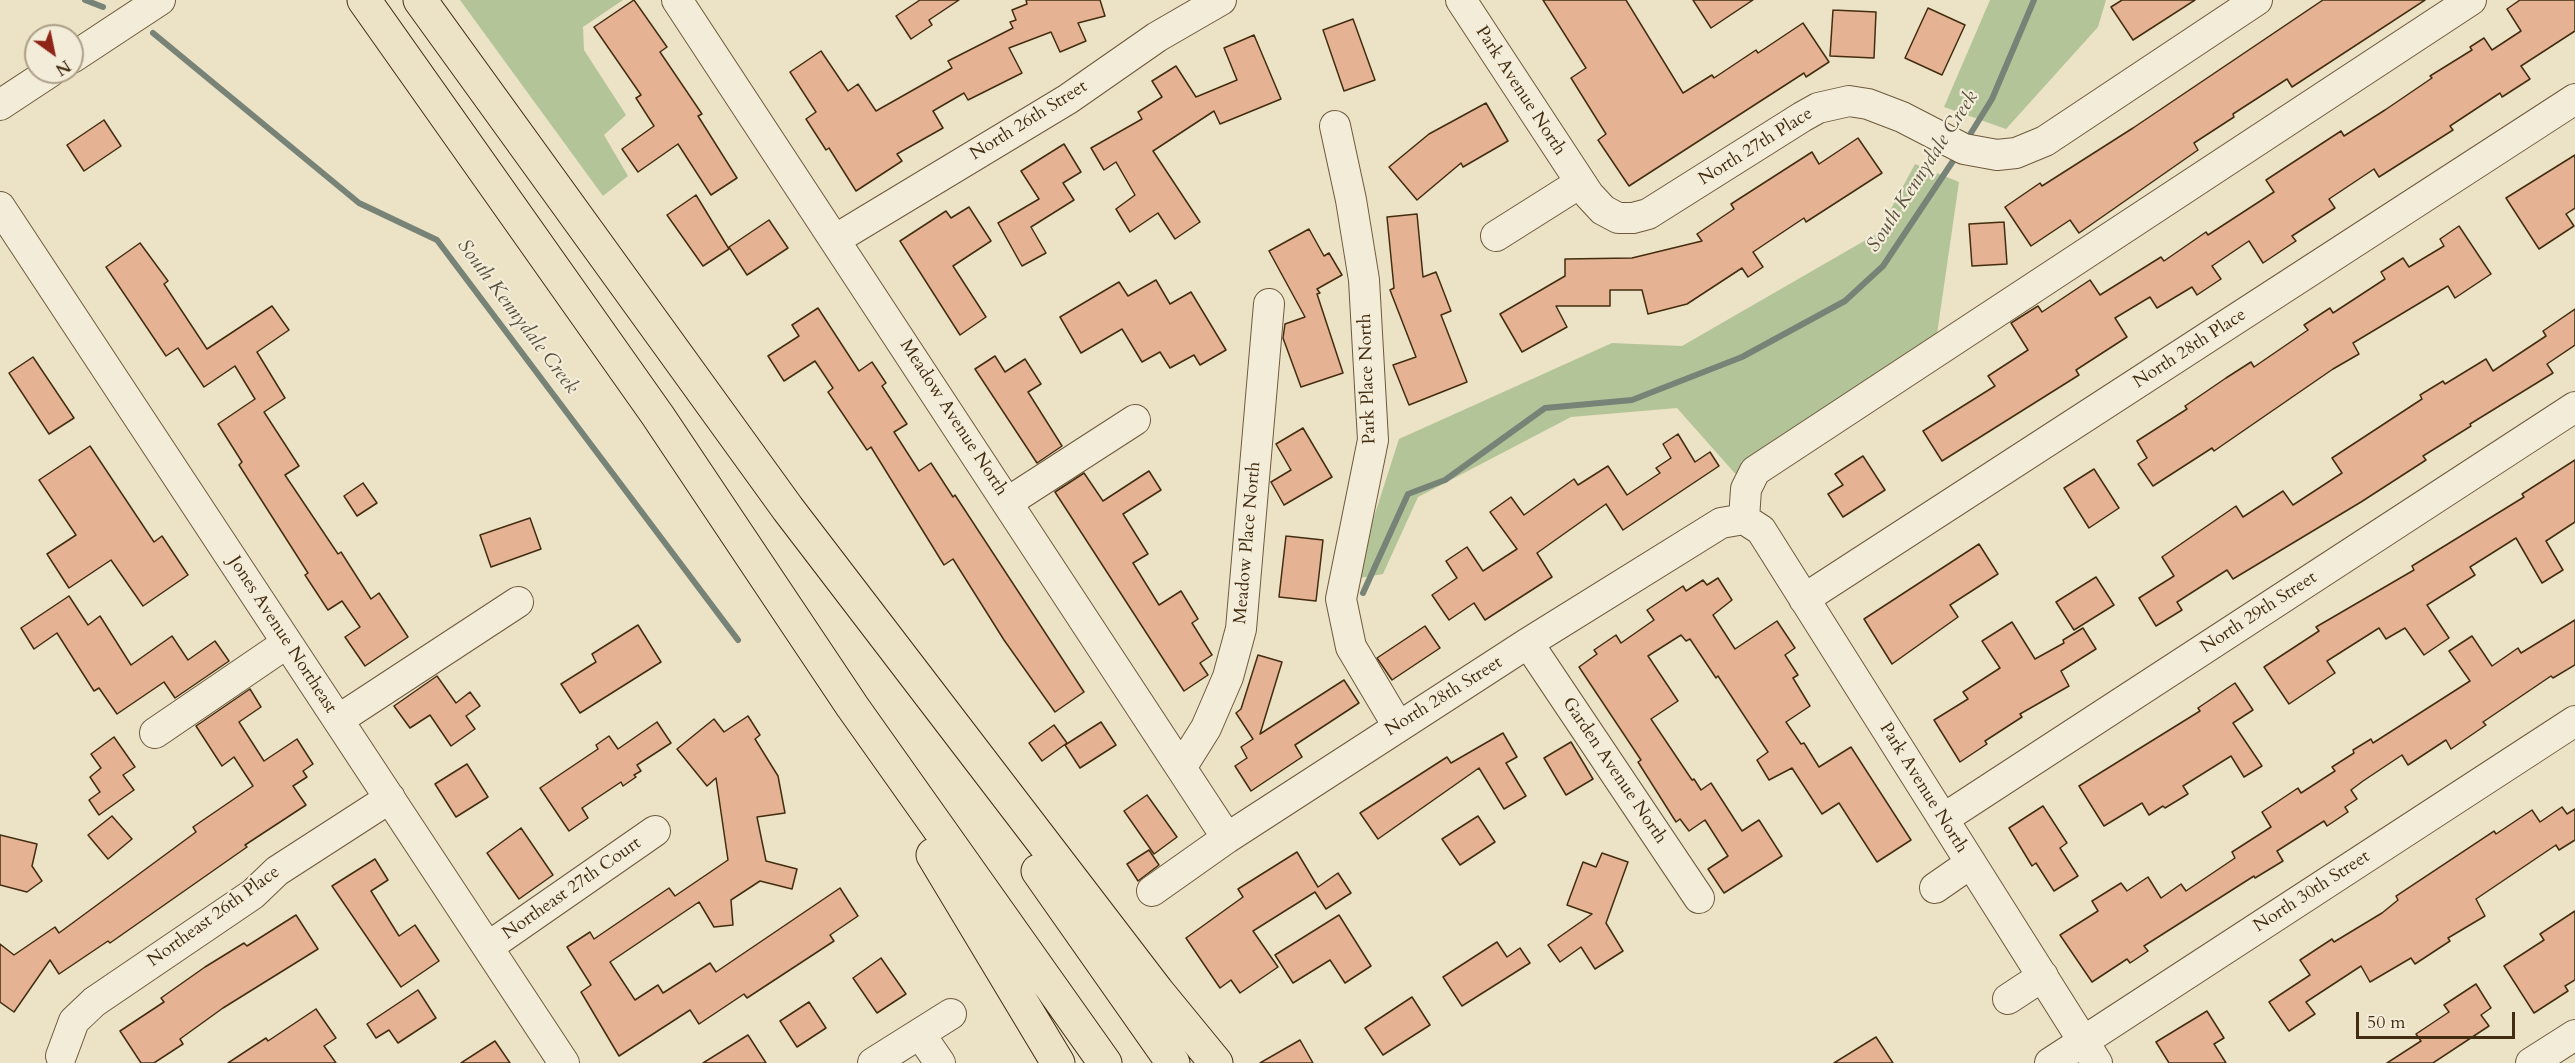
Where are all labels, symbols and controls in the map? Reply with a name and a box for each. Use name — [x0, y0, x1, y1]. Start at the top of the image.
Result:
street label: Park Avenue North — [1470, 22, 1570, 160]
north arrow — [24, 24, 84, 84]
text: N — [51, 54, 75, 80]
street label: North 26th Street — [966, 76, 1092, 166]
water label: South Kennydale Creek — [1862, 87, 1984, 257]
street label: North 27th Place — [1695, 103, 1817, 191]
water label: South Kennydale Creek — [451, 235, 583, 399]
street label: North 28th Place — [2129, 304, 2251, 394]
street label: Park Place North — [1355, 313, 1381, 445]
street label: Meadow Avenue North — [894, 336, 1012, 500]
street label: Meadow Place North — [1230, 461, 1266, 625]
street label: Jones Avenue Northeast — [223, 552, 341, 718]
street label: North 29th Street — [2197, 567, 2321, 659]
street label: North 28th Street — [1381, 652, 1507, 742]
street label: Garden Avenue North — [1557, 694, 1671, 848]
street label: Park Avenue North — [1874, 719, 1972, 857]
street label: Northeast 27th Court — [499, 833, 645, 945]
street label: North 30th Street — [2250, 846, 2374, 938]
street label: Northeast 26th Place — [144, 862, 284, 972]
scale bar — [2359, 1000, 2518, 1038]
text: 50 m — [2367, 1010, 2406, 1035]

